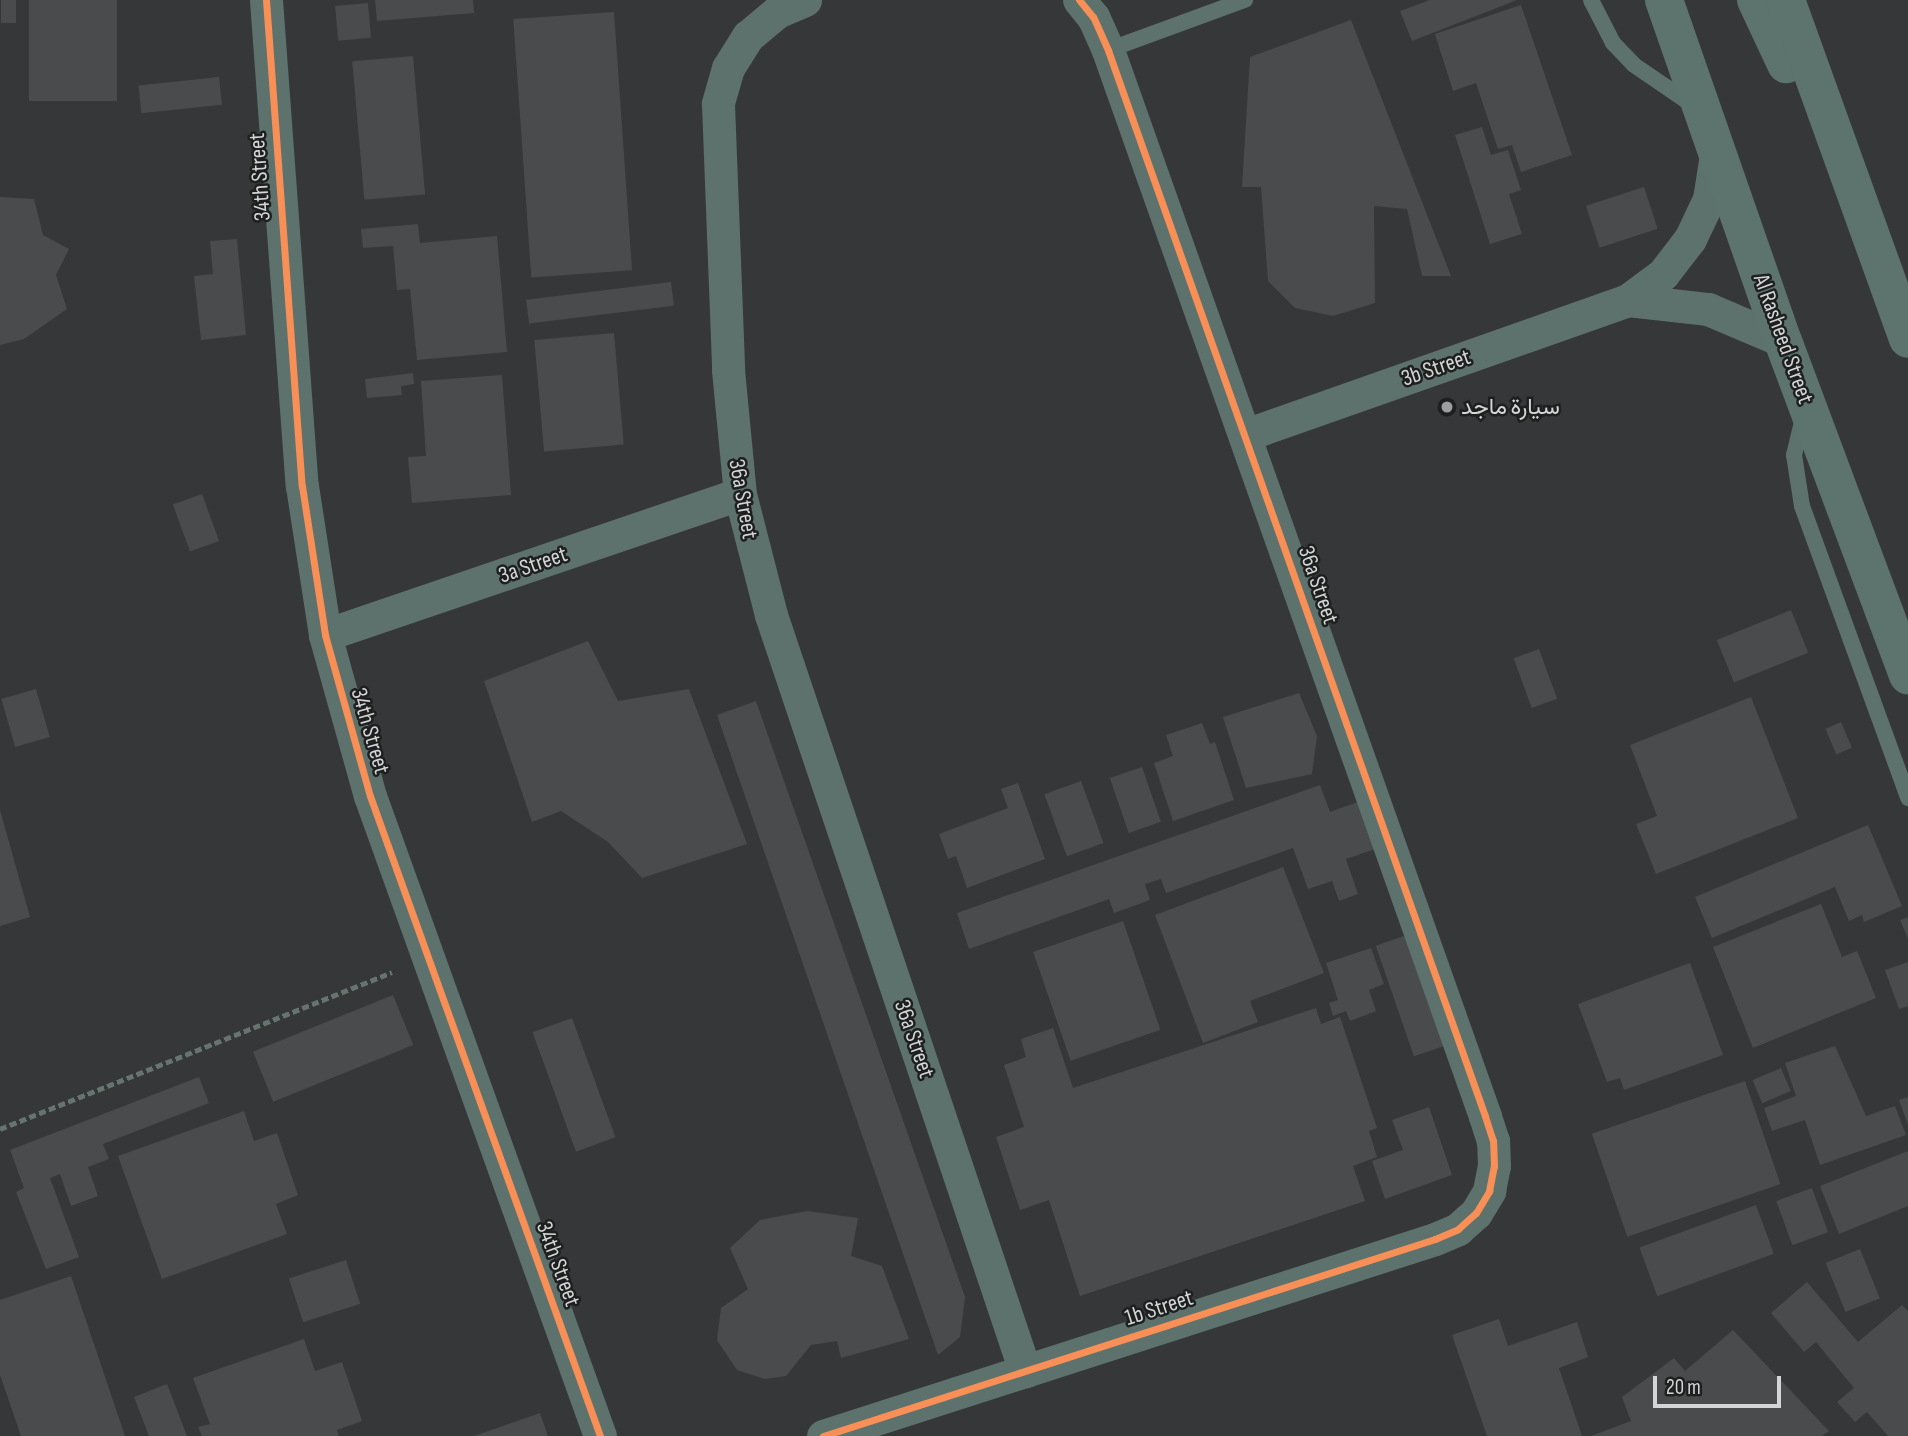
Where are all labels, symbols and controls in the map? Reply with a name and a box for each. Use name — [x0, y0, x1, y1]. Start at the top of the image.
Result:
street label: 34th Street — [243, 132, 277, 222]
street label: Al Rasheed Street — [1747, 271, 1819, 407]
street label: 3b Street — [1398, 343, 1474, 393]
place label: سيارة ماجد — [1461, 393, 1560, 421]
marker: سيارة ماجد — [1439, 399, 1455, 415]
street label: 36a Street — [722, 457, 764, 541]
street label: 3a Street — [495, 540, 571, 590]
street label: 36a Street — [1292, 542, 1344, 628]
street label: 34th Street — [345, 685, 395, 777]
street label: 36a Street — [888, 996, 940, 1082]
street label: 34th Street — [530, 1218, 586, 1310]
street label: 1b Street — [1121, 1284, 1197, 1332]
scale bar — [1656, 1362, 1784, 1406]
text: 20 m — [1666, 1375, 1701, 1400]

